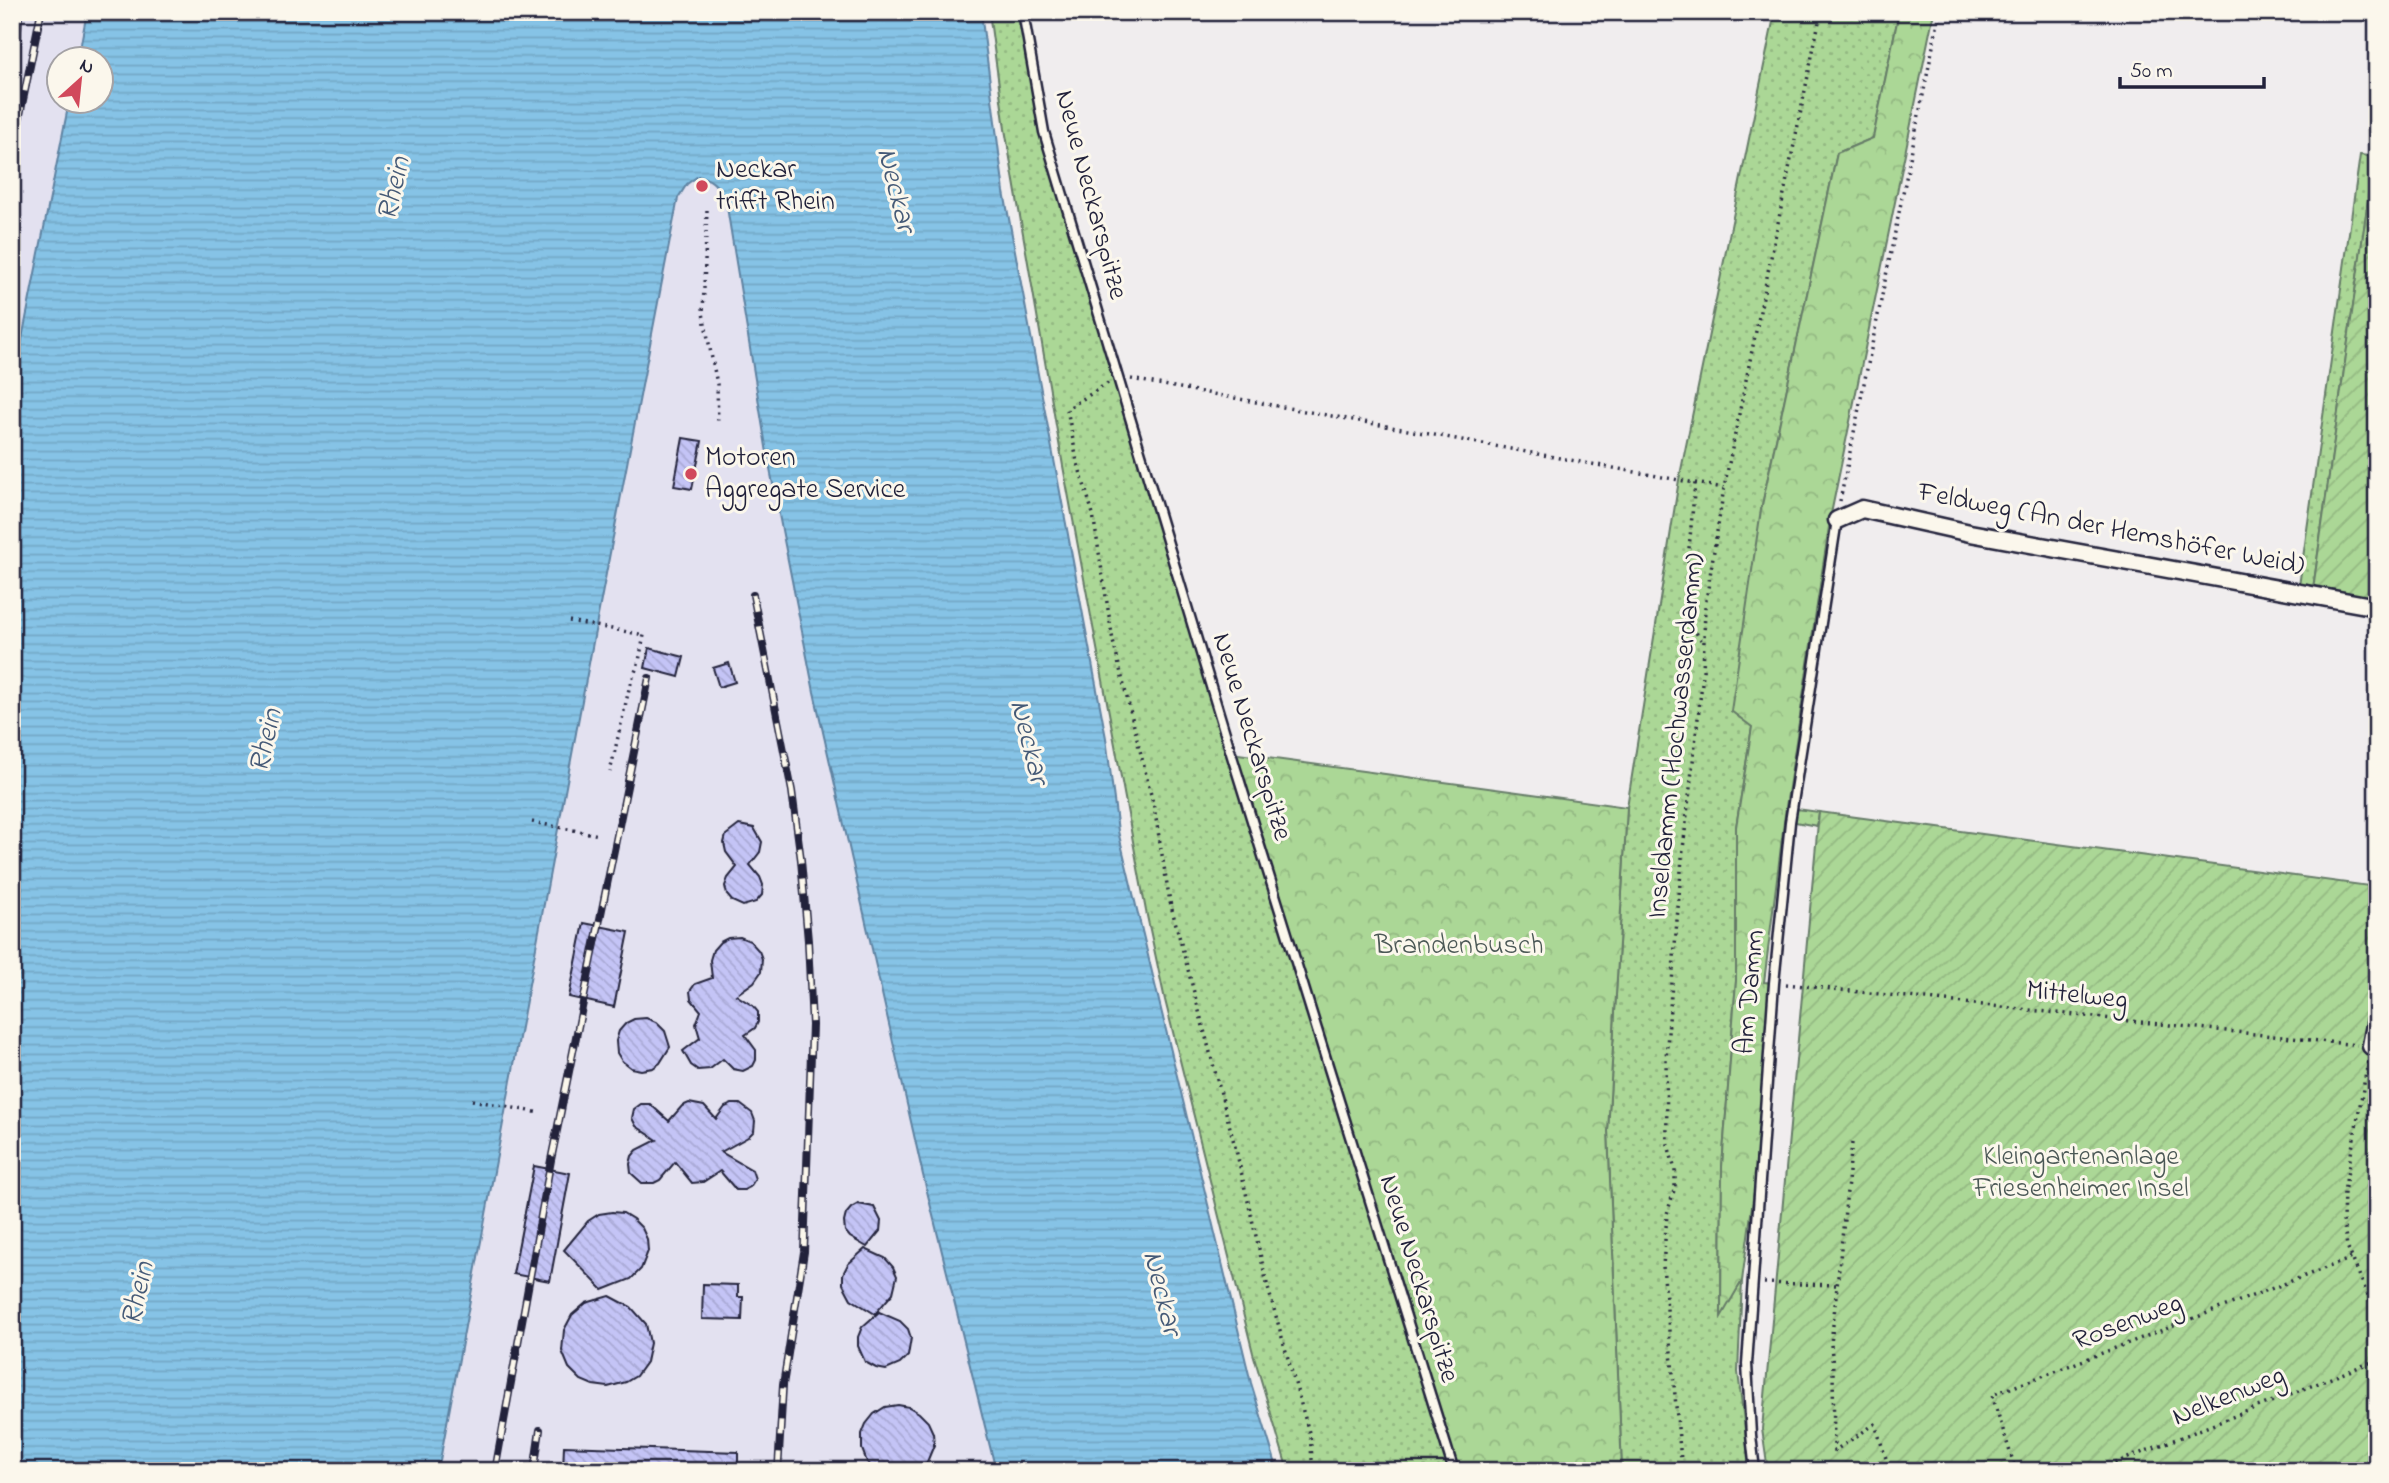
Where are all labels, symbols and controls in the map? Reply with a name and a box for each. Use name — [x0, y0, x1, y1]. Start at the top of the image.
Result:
north arrow — [46, 46, 116, 116]
scale bar — [2120, 46, 2263, 90]
text: N — [75, 52, 99, 82]
text: 50 m — [2130, 57, 2173, 87]
street label: Neue Neckarspitze — [1042, 86, 1138, 305]
water label: Neckar — [863, 143, 928, 240]
place label: Neckar trifft Rhein — [716, 150, 835, 223]
water label: Rhein — [366, 151, 424, 225]
marker: Neckar trifft Rhein — [694, 178, 710, 194]
place label: Motoren Aggregate Service — [705, 438, 906, 511]
marker: Motoren Aggregate Service — [683, 466, 699, 482]
street label: Feldweg (An der Hemshöfer Weid) — [1913, 472, 2308, 588]
street label: Inseldamm (Hochwasserdamm) — [1637, 551, 1717, 921]
street label: Neue Neckarspitze — [1200, 628, 1302, 846]
water label: Neckar — [996, 695, 1061, 792]
water label: Rhein — [238, 703, 296, 777]
park label: Brandenbusch — [1373, 926, 1544, 967]
street label: Am Damm — [1725, 928, 1777, 1056]
street label: Mittelweg — [2024, 970, 2130, 1022]
park label: Kleingartenanlage Friesenheimer Insel — [1972, 1137, 2189, 1210]
street label: Neue Neckarspitze — [1367, 1170, 1469, 1388]
water label: Neckar — [1129, 1246, 1194, 1343]
water label: Rhein — [110, 1256, 168, 1330]
street label: Rosenweg — [2067, 1283, 2189, 1363]
street label: Nelkenweg — [2166, 1356, 2292, 1438]

